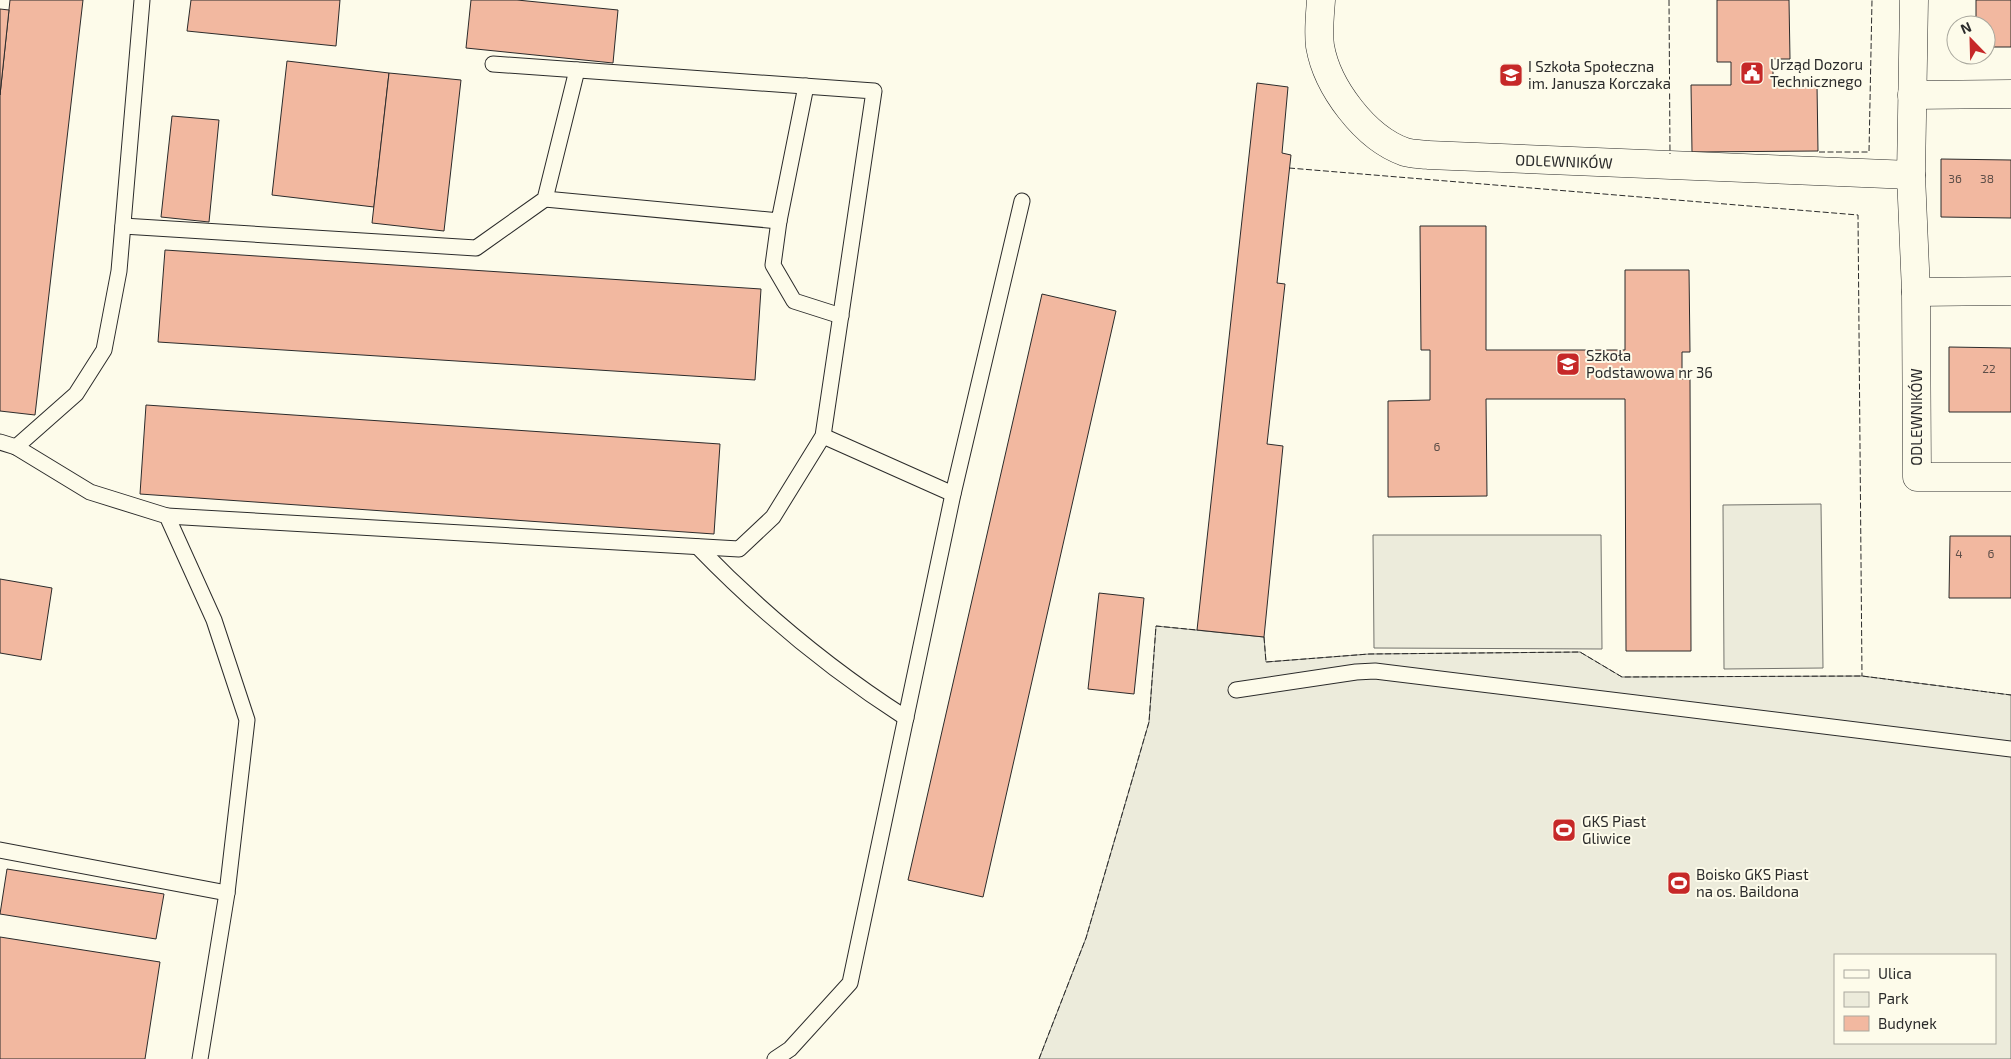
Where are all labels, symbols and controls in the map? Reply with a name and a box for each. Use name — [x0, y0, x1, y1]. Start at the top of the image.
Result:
north arrow — [1946, 15, 1996, 65]
text: N — [1958, 18, 1974, 37]
place label: Urząd Dozoru Technicznego — [1770, 55, 1863, 90]
place label: I Szkoła Społeczna im. Janusza Korczaka — [1528, 57, 1671, 92]
public building icon: Urząd Dozoru Technicznego — [1739, 60, 1765, 86]
school or university icon: I Szkoła Społeczna im. Janusza Korczaka — [1498, 62, 1524, 88]
street label: ODLEWNIKÓW — [1515, 150, 1613, 172]
house number: 36 — [1948, 171, 1962, 185]
house number: 38 — [1980, 171, 1994, 185]
place label: Szkoła Podstawowa nr 36 — [1586, 346, 1713, 381]
school or university icon: Szkoła Podstawowa nr 36 — [1555, 351, 1581, 377]
house number: 22 — [1982, 361, 1996, 375]
street label: ODLEWNIKÓW — [1907, 368, 1925, 466]
house number: 6 — [1434, 439, 1441, 453]
house number: 4 — [1955, 546, 1963, 560]
house number: 6 — [1988, 546, 1995, 560]
place label: GKS Piast Gliwice — [1582, 812, 1646, 847]
sports icon: GKS Piast Gliwice — [1551, 817, 1577, 843]
place label: Boisko GKS Piast na os. Baildona — [1696, 865, 1809, 900]
sports icon: Boisko GKS Piast na os. Baildona — [1666, 870, 1692, 896]
legend — [1834, 954, 1996, 1044]
text: Ulica — [1878, 964, 1912, 982]
text: Park — [1878, 989, 1909, 1007]
text: Budynek — [1878, 1014, 1937, 1032]

